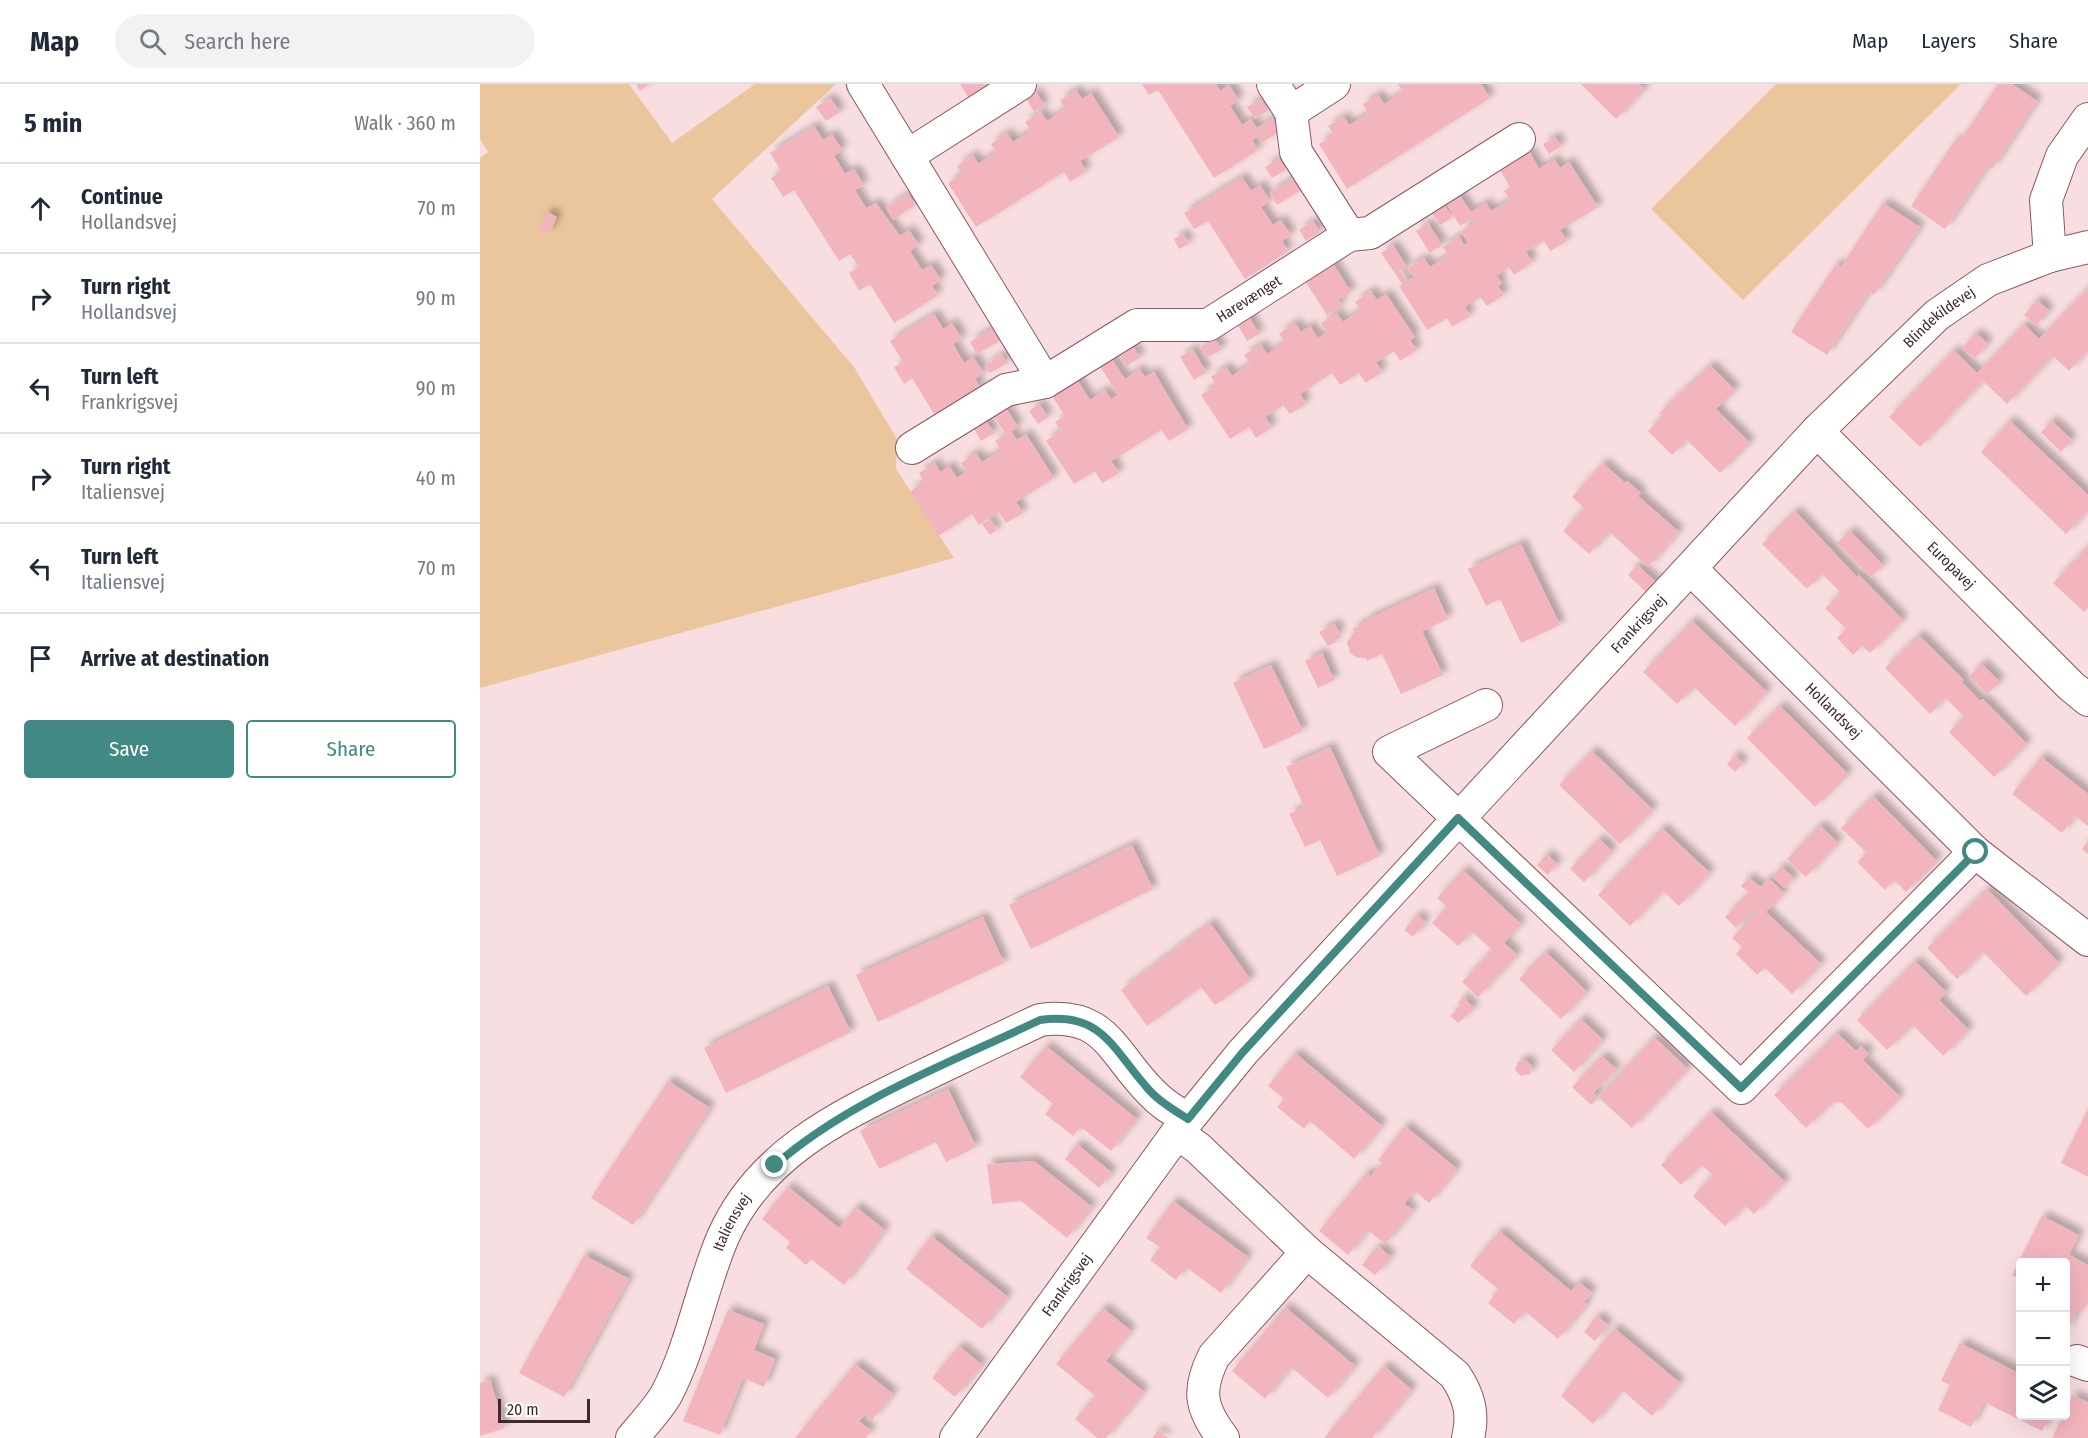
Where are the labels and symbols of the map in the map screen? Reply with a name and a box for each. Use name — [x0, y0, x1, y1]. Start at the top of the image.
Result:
street label: Harevænget — [1213, 271, 1285, 326]
street label: Blindekildevej — [1900, 283, 1978, 352]
street label: Europavej — [1923, 538, 1979, 593]
street label: Frankrigsvej — [1607, 591, 1670, 657]
street label: Hollandsvej — [1801, 679, 1865, 743]
route start — [1962, 838, 1988, 864]
route end — [761, 1151, 787, 1177]
street label: Italiensvej — [709, 1190, 755, 1254]
street label: Frankrigsvej — [1038, 1250, 1096, 1320]
scale bar — [498, 1396, 590, 1424]

